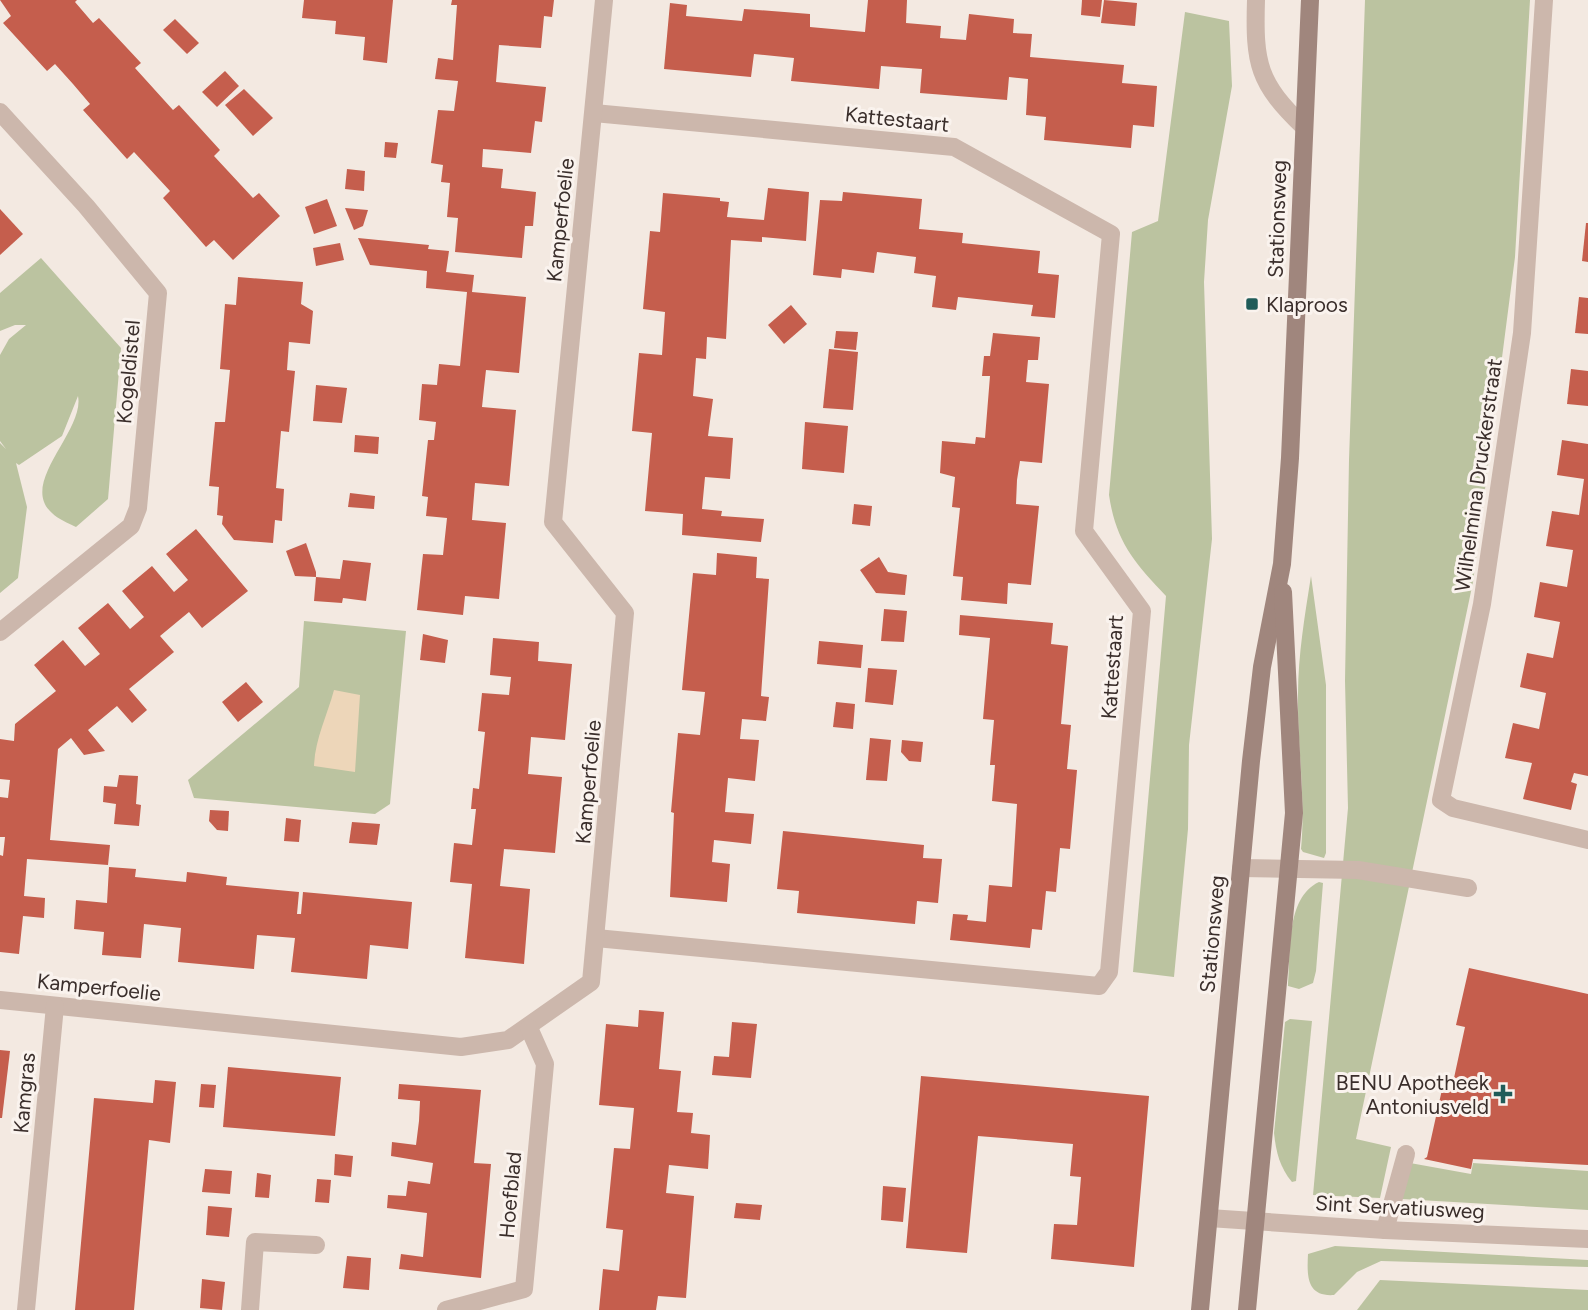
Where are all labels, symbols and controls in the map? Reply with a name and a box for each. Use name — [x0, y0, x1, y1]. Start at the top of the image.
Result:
street label: Kattestaart — [844, 101, 950, 137]
street label: Kamperfoelie — [541, 157, 579, 283]
street label: Stationsweg — [1262, 160, 1292, 278]
place label: Klaproos — [1266, 292, 1348, 317]
marker: Klaproos — [1244, 296, 1260, 312]
street label: Kogeldistel — [111, 319, 145, 425]
street label: Wilhelmina Druckerstraat — [1449, 357, 1507, 593]
street label: Kattestaart — [1096, 614, 1128, 720]
street label: Kamperfoelie — [570, 719, 606, 845]
street label: Stationsweg — [1194, 874, 1230, 994]
street label: Kamperfoelie — [36, 968, 162, 1006]
street label: Kamgras — [8, 1051, 40, 1135]
place label: BENU Apotheek Antoniusveld — [1336, 1070, 1490, 1119]
marker: BENU Apotheek Antoniusveld — [1495, 1086, 1511, 1102]
street label: Hoefblad — [494, 1151, 526, 1239]
street label: Sint Servatiusweg — [1315, 1190, 1485, 1224]

